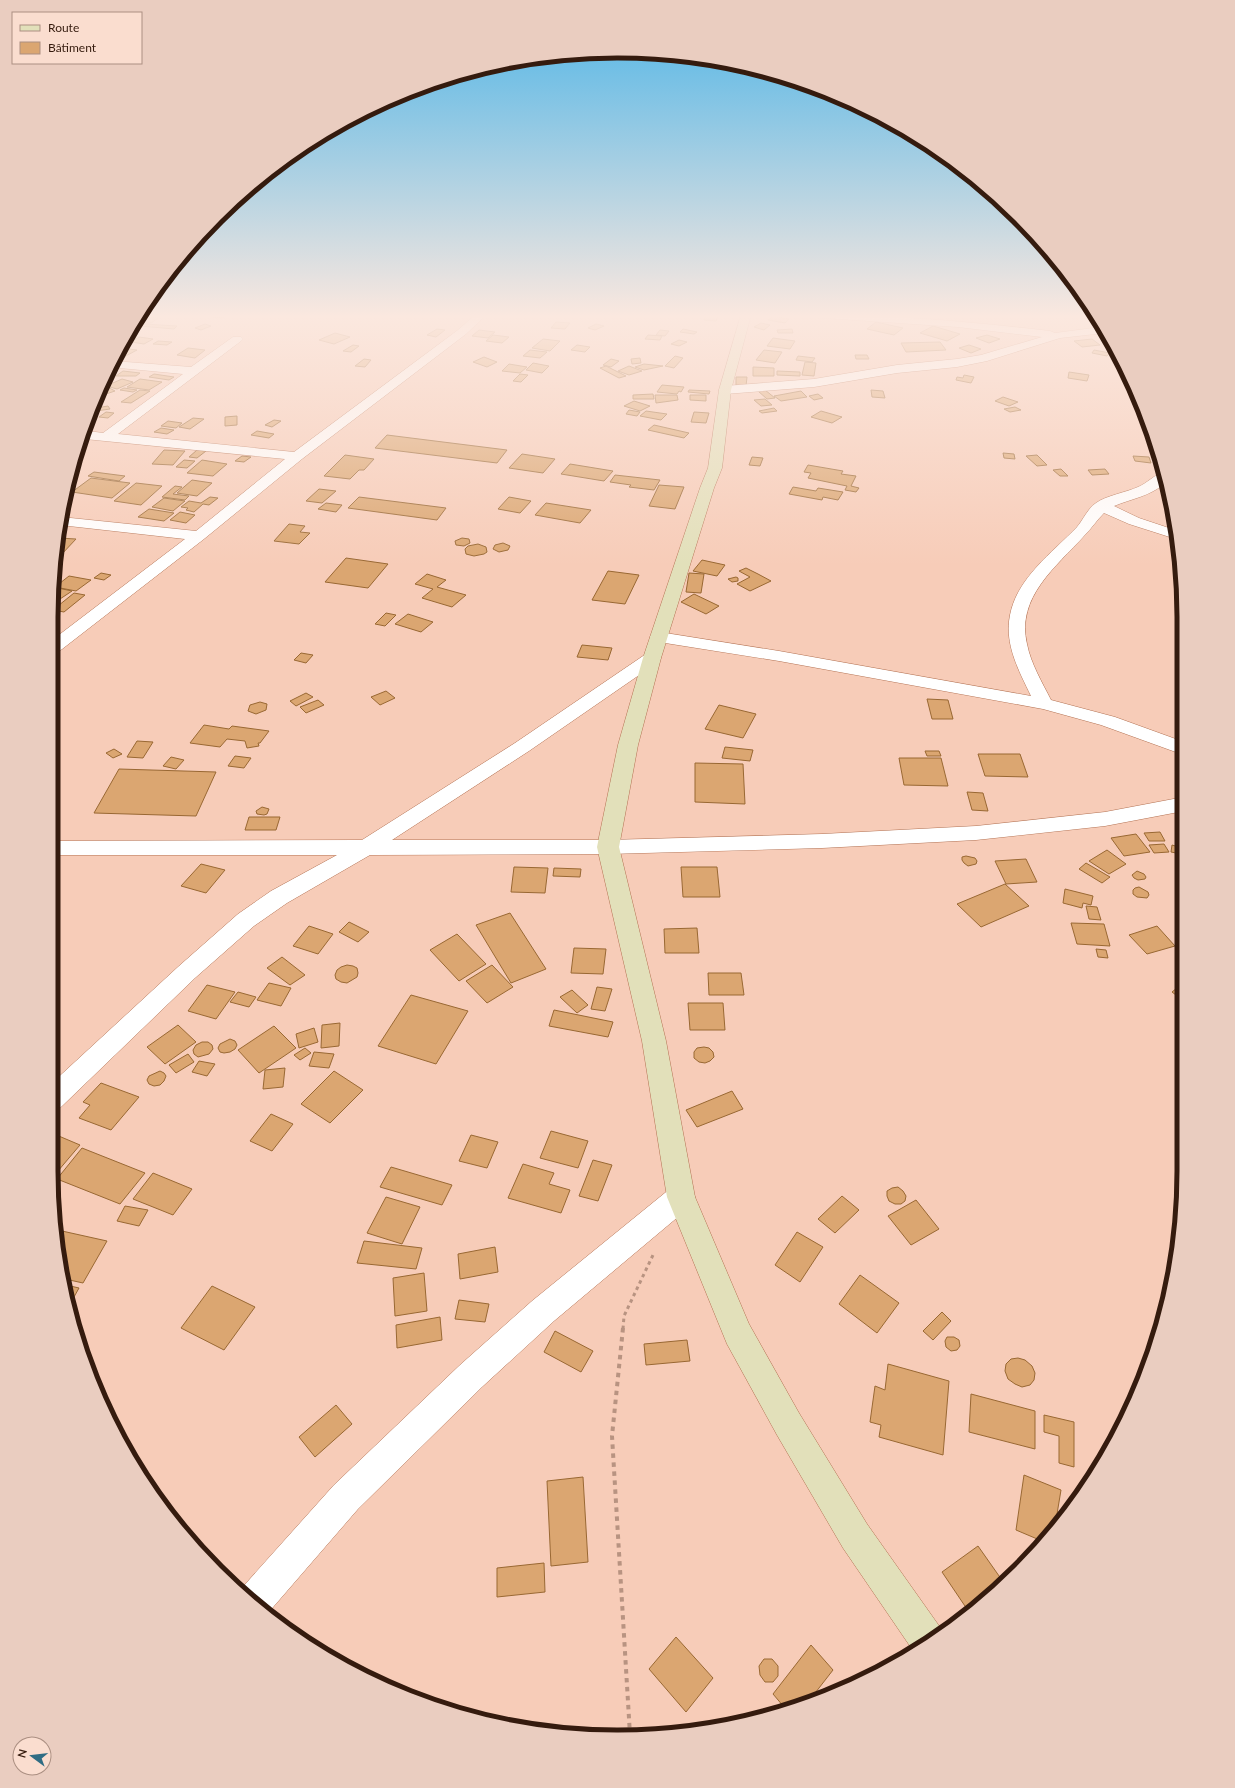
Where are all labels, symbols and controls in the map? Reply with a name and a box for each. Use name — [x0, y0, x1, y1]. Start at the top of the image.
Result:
legend — [12, 12, 142, 64]
text: Route — [48, 20, 79, 35]
text: Bâtiment — [48, 40, 97, 55]
north arrow — [12, 1736, 52, 1776]
text: N — [14, 1748, 29, 1759]

